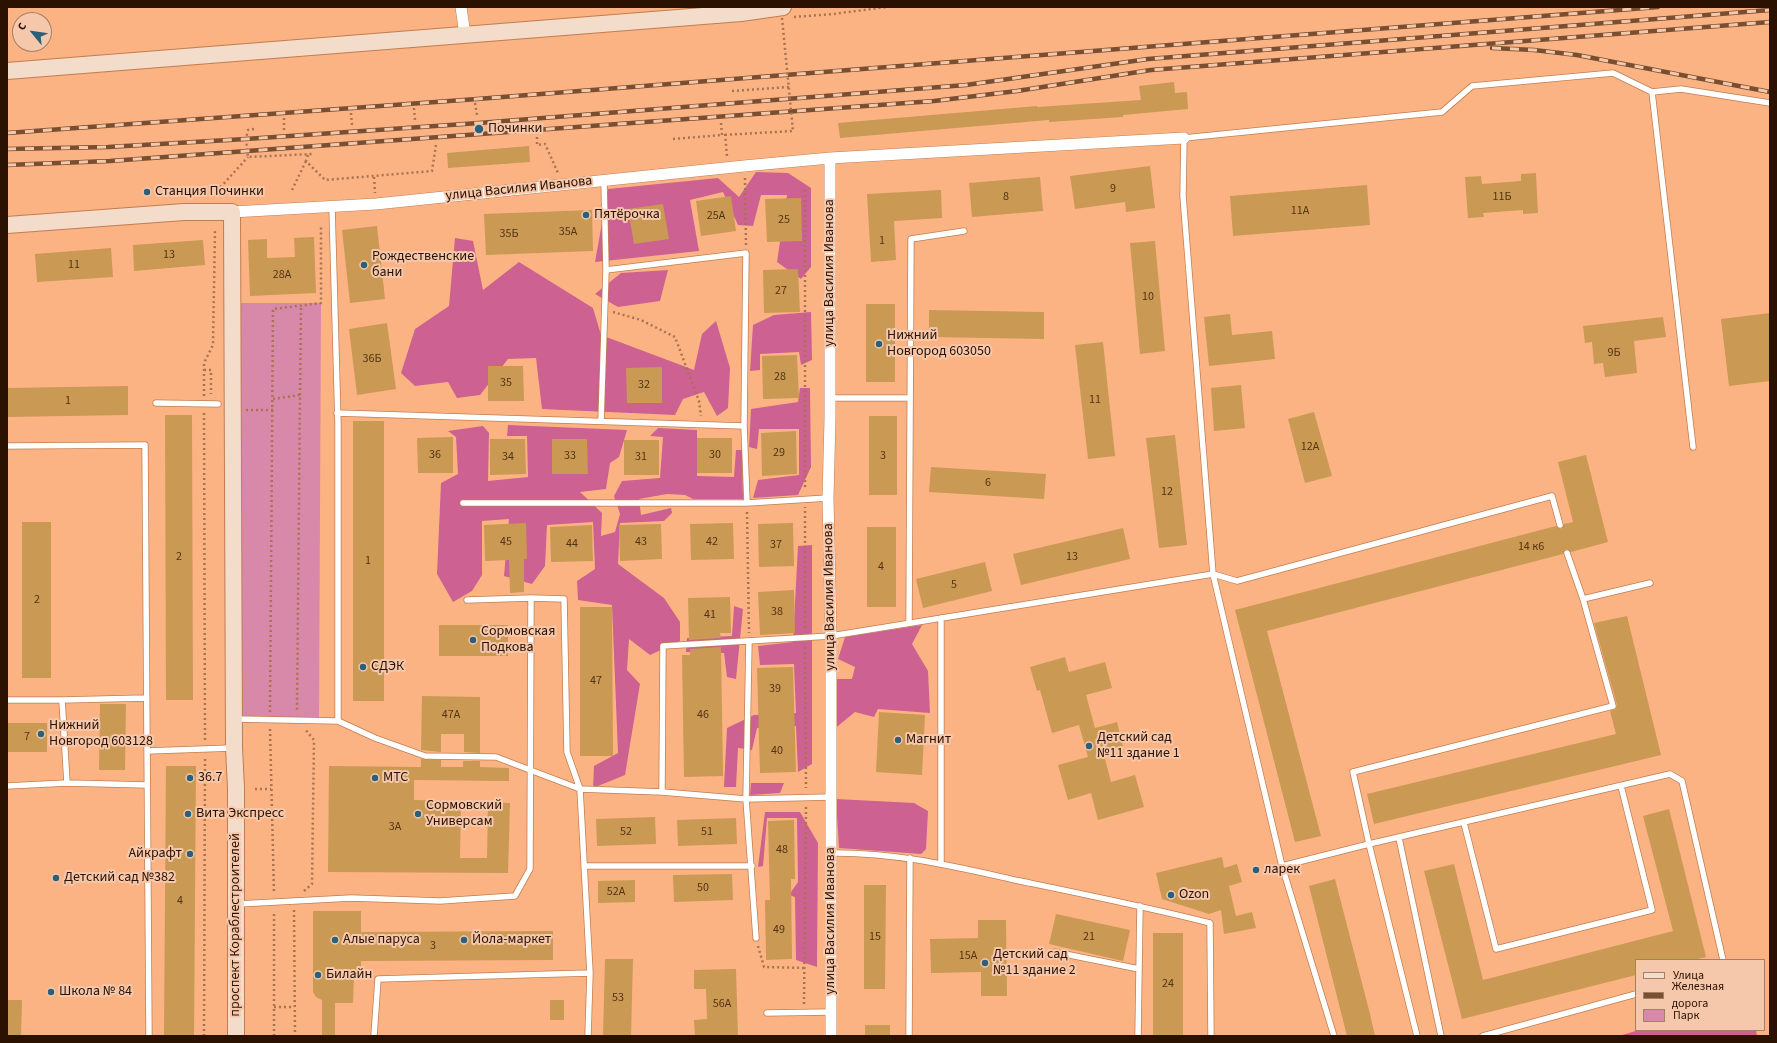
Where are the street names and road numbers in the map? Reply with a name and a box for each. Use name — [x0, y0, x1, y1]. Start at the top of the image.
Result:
street label: улица Василия Иванова — [445, 173, 593, 205]
street label: улица Василия Иванова — [822, 199, 838, 347]
street label: улица Василия Иванова — [820, 523, 840, 671]
street label: проспект Кораблестроителей — [228, 833, 244, 1017]
street label: улица Василия Иванова — [823, 847, 839, 995]

